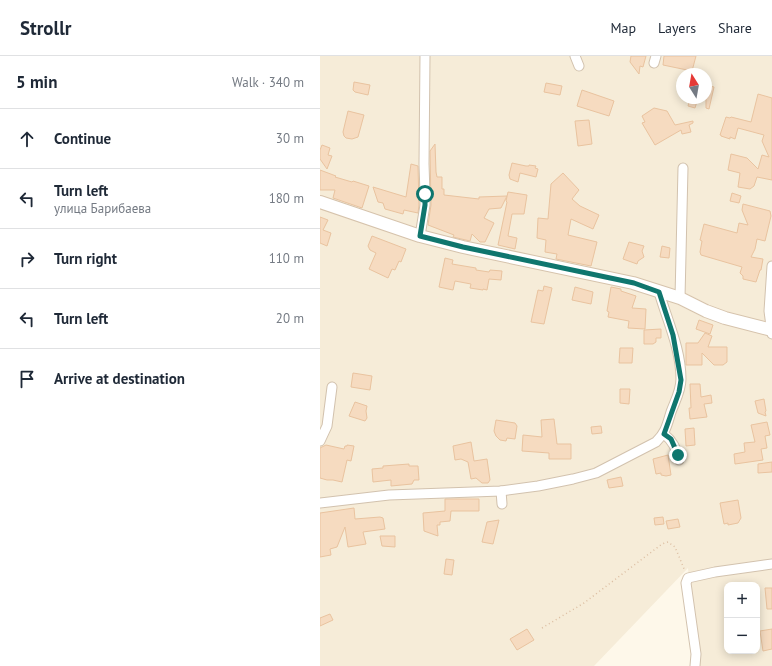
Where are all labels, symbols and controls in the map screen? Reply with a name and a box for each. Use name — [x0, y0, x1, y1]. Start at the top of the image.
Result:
text: Strollr — [20, 16, 71, 40]
text: Map — [610, 19, 636, 37]
text: Layers — [658, 19, 696, 37]
text: Share — [718, 19, 752, 37]
north arrow — [676, 68, 712, 104]
text: 5 min — [16, 71, 57, 93]
text: Walk · 340 m — [232, 74, 304, 91]
icon: ahead — [16, 128, 38, 150]
text: Continue — [54, 129, 111, 148]
text: 30 m — [276, 130, 304, 147]
text: Turn left — [54, 181, 108, 200]
route start — [416, 185, 434, 203]
icon: left — [16, 188, 38, 210]
text: 180 m — [269, 190, 304, 207]
text: улица Барибаева — [54, 200, 151, 217]
icon: right — [16, 248, 38, 270]
text: Turn right — [54, 249, 117, 268]
text: 110 m — [269, 250, 304, 267]
icon: left — [16, 308, 38, 330]
text: Turn left — [54, 309, 108, 328]
text: 20 m — [276, 310, 304, 327]
icon: arrive — [16, 368, 38, 390]
text: Arrive at destination — [54, 369, 185, 388]
route end — [669, 446, 687, 464]
map controls — [724, 582, 760, 654]
button: + — [724, 582, 760, 618]
button: − — [724, 618, 760, 654]

